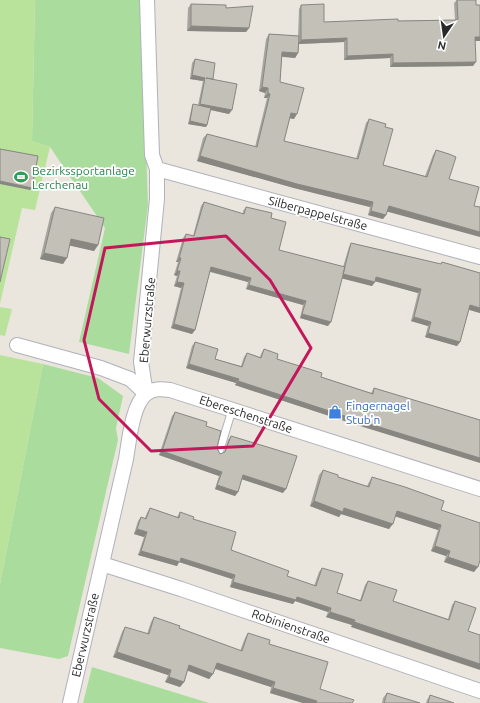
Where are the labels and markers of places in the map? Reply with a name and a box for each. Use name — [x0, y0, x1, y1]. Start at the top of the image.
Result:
place label: Bezirkssportanlage Lerchenau — [32, 164, 135, 191]
sports icon: Bezirkssportanlage Lerchenau — [13, 169, 29, 185]
place label: Fingernagel Stub'n — [346, 399, 410, 426]
shop icon: Fingernagel Stub'n — [327, 404, 343, 420]

